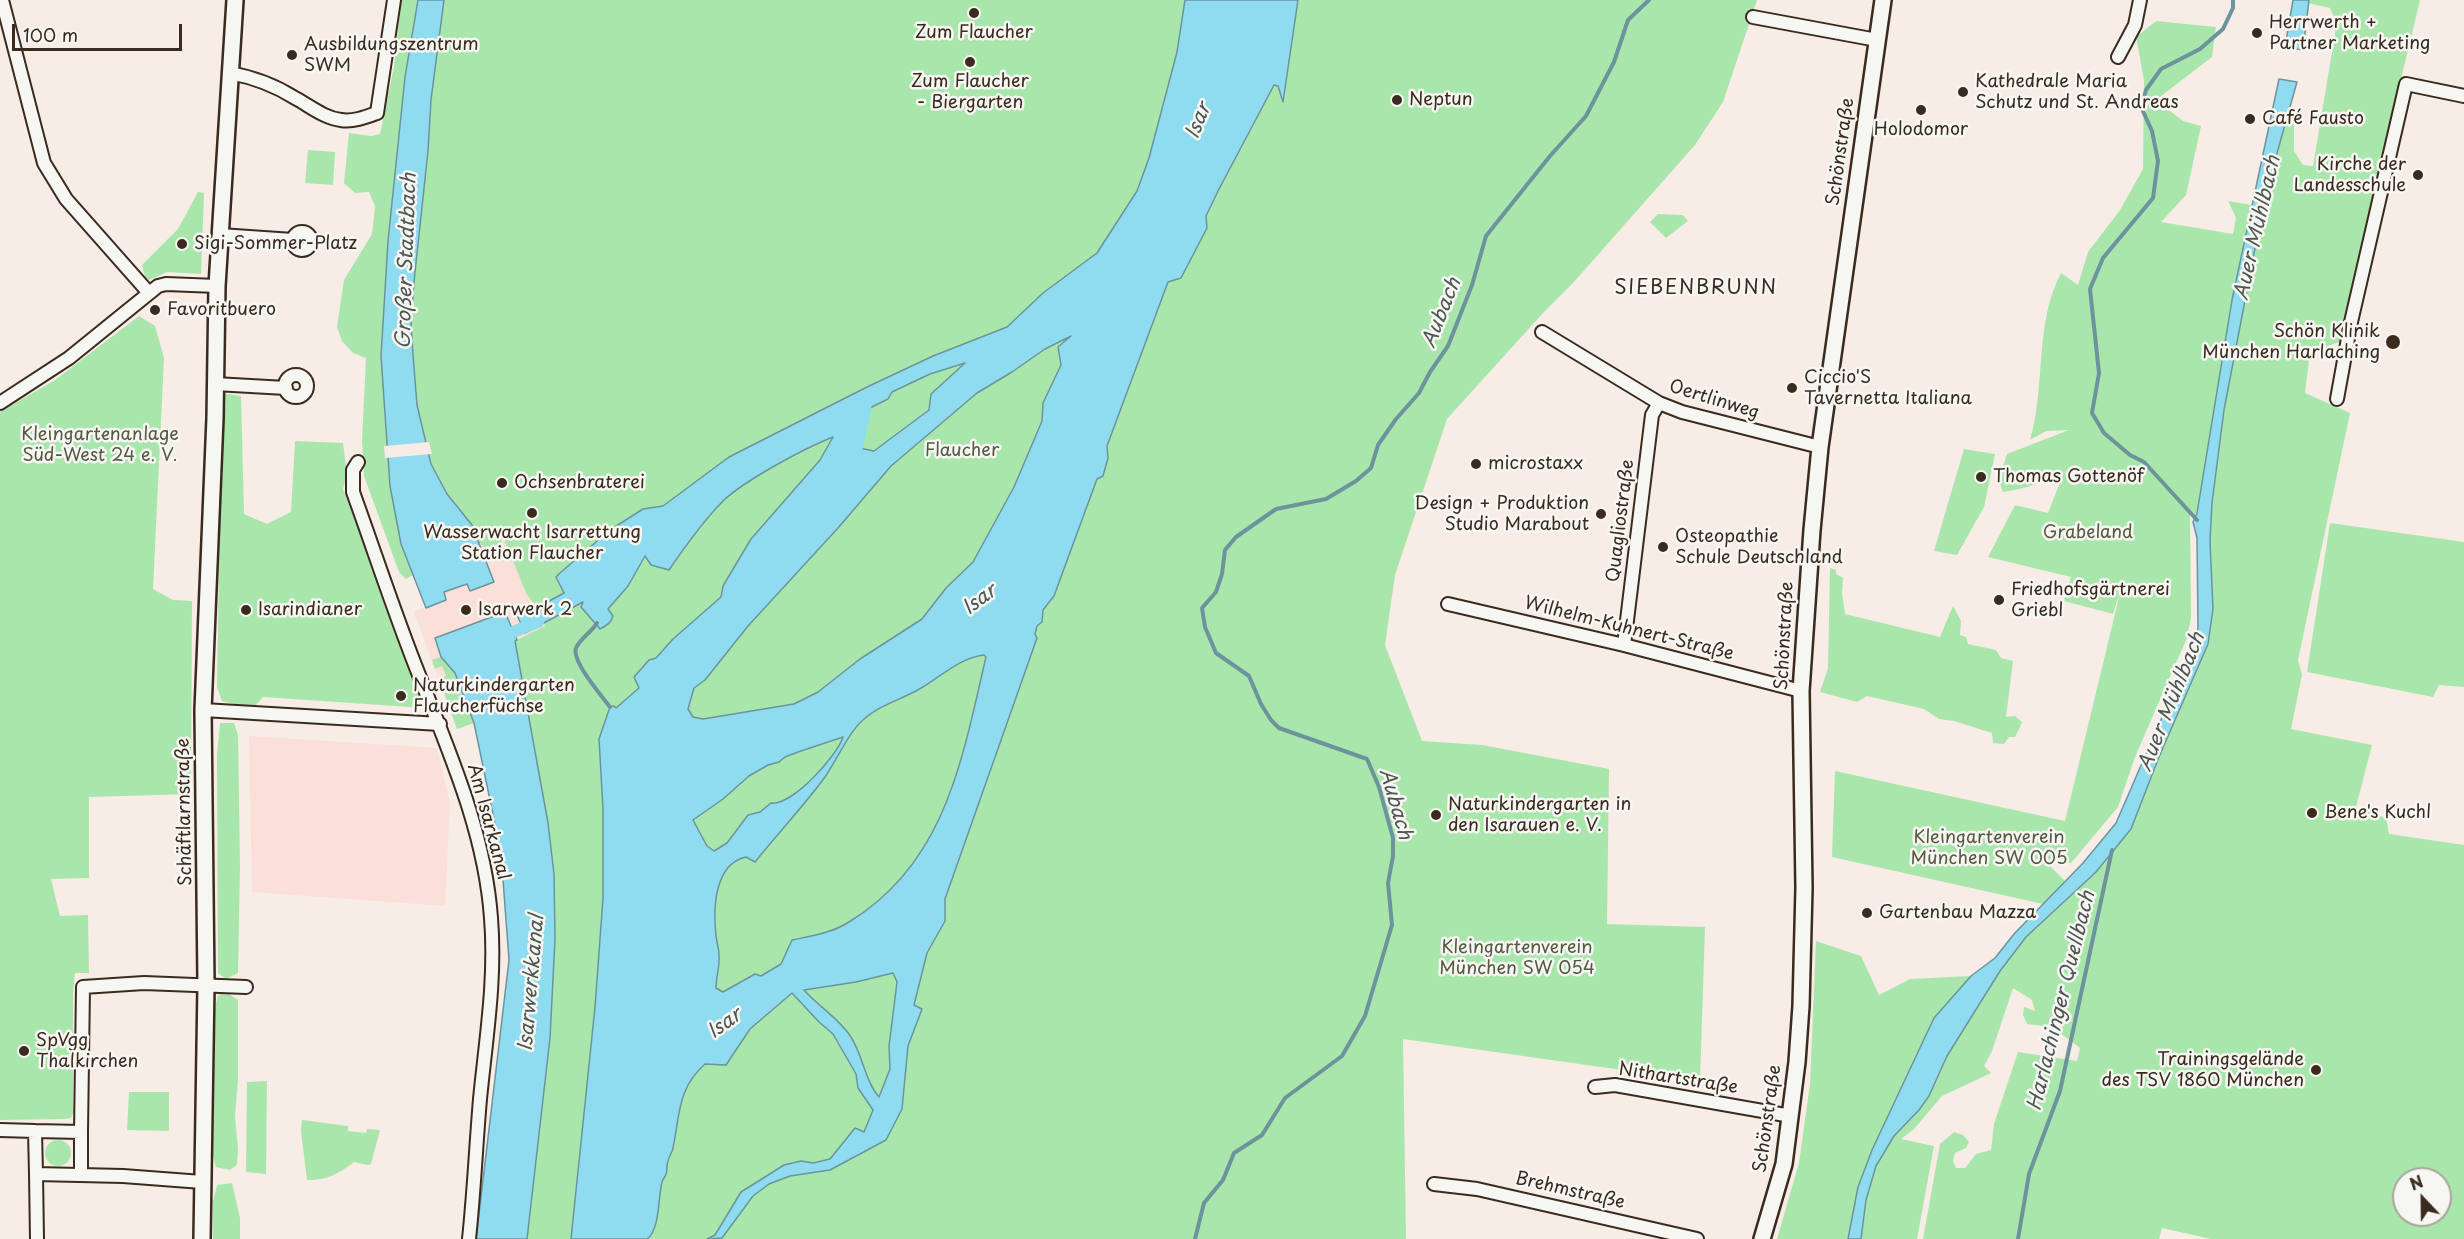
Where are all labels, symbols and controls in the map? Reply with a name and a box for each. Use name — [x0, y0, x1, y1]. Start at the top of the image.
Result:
marker: Zum Flaucher — [967, 6, 981, 20]
scale bar — [15, 12, 184, 50]
place label: Herrwerth + Partner Marketing — [2269, 12, 2430, 54]
text: 100 m — [23, 21, 78, 48]
place label: Zum Flaucher — [915, 22, 1033, 44]
marker: Herrwerth + Partner Marketing — [2250, 26, 2264, 40]
place label: Ausbildungszentrum SWM — [304, 34, 479, 76]
marker: Ausbildungszentrum SWM — [285, 48, 299, 62]
marker: Zum Flaucher - Biergarten — [963, 55, 977, 69]
place label: Zum Flaucher - Biergarten — [911, 71, 1029, 113]
place label: Kathedrale Maria Schutz und St. Andreas — [1975, 71, 2179, 113]
marker: Kathedrale Maria Schutz und St. Andreas — [1956, 85, 1970, 99]
place label: Neptun — [1409, 89, 1473, 111]
marker: Neptun — [1390, 93, 1404, 107]
street label: Schönstraße — [1823, 97, 1859, 207]
water label: Isar — [1181, 100, 1217, 142]
marker: Holodomor — [1914, 103, 1928, 117]
place label: Café Fausto — [2262, 108, 2364, 130]
marker: Café Fausto — [2243, 112, 2257, 126]
place label: Holodomor — [1874, 119, 1968, 141]
water label: Auer Mühlbach — [2230, 153, 2286, 303]
place label: Kirche der Landesschule — [2294, 154, 2406, 196]
marker: Kirche der Landesschule — [2411, 168, 2425, 182]
water label: Großer Stadtbach — [392, 172, 422, 350]
place label: Sigi-Sommer-Platz — [194, 233, 357, 255]
marker: Sigi-Sommer-Platz — [175, 237, 189, 251]
water label: Aubach — [1417, 275, 1467, 351]
district label: SIEBENBRUNN — [1614, 276, 1778, 300]
place label: Favoritbuero — [167, 299, 276, 321]
marker: Favoritbuero — [148, 303, 162, 317]
place label: Schön Klinik München Harlaching — [2202, 321, 2380, 364]
marker: Schön Klinik München Harlaching — [2384, 333, 2402, 351]
place label: Ciccio'S Tavernetta Italiana — [1804, 367, 1972, 410]
street label: Oertlinweg — [1666, 376, 1762, 424]
marker: Ciccio'S Tavernetta Italiana — [1785, 381, 1799, 395]
park label: Kleingartenanlage Süd-West 24 e. V. — [21, 424, 179, 466]
park label: Flaucher — [925, 440, 999, 462]
place label: microstaxx — [1488, 453, 1583, 475]
marker: microstaxx — [1469, 457, 1483, 471]
street label: Quagliostraße — [1603, 458, 1639, 584]
place label: Thomas Gottenöf — [1993, 466, 2144, 488]
marker: Thomas Gottenöf — [1974, 470, 1988, 484]
place label: Ochsenbraterei — [514, 472, 645, 494]
marker: Ochsenbraterei — [495, 476, 509, 490]
place label: Design + Produktion Studio Marabout — [1414, 493, 1589, 536]
marker: Wasserwacht Isarrettung Station Flaucher — [525, 506, 539, 520]
marker: Design + Produktion Studio Marabout — [1594, 507, 1608, 521]
place label: Wasserwacht Isarrettung Station Flaucher — [423, 522, 641, 564]
park label: Grabeland — [2043, 522, 2133, 544]
place label: Osteopathie Schule Deutschland — [1675, 526, 1843, 568]
marker: Osteopathie Schule Deutschland — [1656, 540, 1670, 554]
place label: Friedhofsgärtnerei Griebl — [2011, 579, 2170, 622]
water label: Isar — [958, 580, 1002, 620]
street label: Schönstraße — [1771, 581, 1799, 691]
street label: Wilhelm-Kuhnert-Straße — [1522, 593, 1736, 665]
marker: Friedhofsgärtnerei Griebl — [1992, 593, 2006, 607]
place label: Isarindianer — [258, 599, 362, 621]
place label: Isarwerk 2 — [478, 599, 572, 621]
marker: Isarindianer — [239, 603, 253, 617]
marker: Isarwerk 2 — [459, 603, 473, 617]
water label: Auer Mühlbach — [2133, 629, 2211, 775]
place label: Naturkindergarten Flaucherfüchse — [413, 675, 575, 718]
marker: Naturkindergarten Flaucherfüchse — [394, 689, 408, 703]
street label: Schäftlarnstraße — [173, 738, 197, 886]
street label: Am Isarkanal — [462, 762, 514, 882]
water label: Aubach — [1373, 766, 1417, 842]
place label: Naturkindergarten in den Isarauen e. V. — [1448, 794, 1631, 836]
place label: Bene's Kuchl — [2324, 802, 2431, 824]
marker: Bene's Kuchl — [2305, 806, 2319, 820]
marker: Naturkindergarten in den Isarauen e. V. — [1429, 808, 1443, 822]
park label: Kleingartenverein München SW 005 — [1911, 827, 2067, 870]
water label: Harlachinger Quellbach — [2023, 889, 2101, 1113]
place label: Gartenbau Mazza — [1879, 902, 2036, 924]
marker: Gartenbau Mazza — [1860, 906, 1874, 920]
water label: Isarwerkkanal — [514, 914, 550, 1052]
park label: Kleingartenverein München SW 054 — [1439, 937, 1595, 980]
water label: Isar — [703, 1004, 747, 1044]
place label: SpVgg Thalkirchen — [36, 1030, 138, 1072]
marker: SpVgg Thalkirchen — [17, 1044, 31, 1058]
place label: Trainingsgelände des TSV 1860 München — [2102, 1049, 2304, 1092]
street label: Nithartstraße — [1617, 1059, 1739, 1099]
marker: Trainingsgelände des TSV 1860 München — [2309, 1063, 2323, 1077]
street label: Schönstraße — [1750, 1064, 1786, 1174]
north arrow — [2392, 1167, 2452, 1227]
street label: Brehmstraße — [1513, 1168, 1627, 1214]
text: N — [2406, 1169, 2426, 1196]

